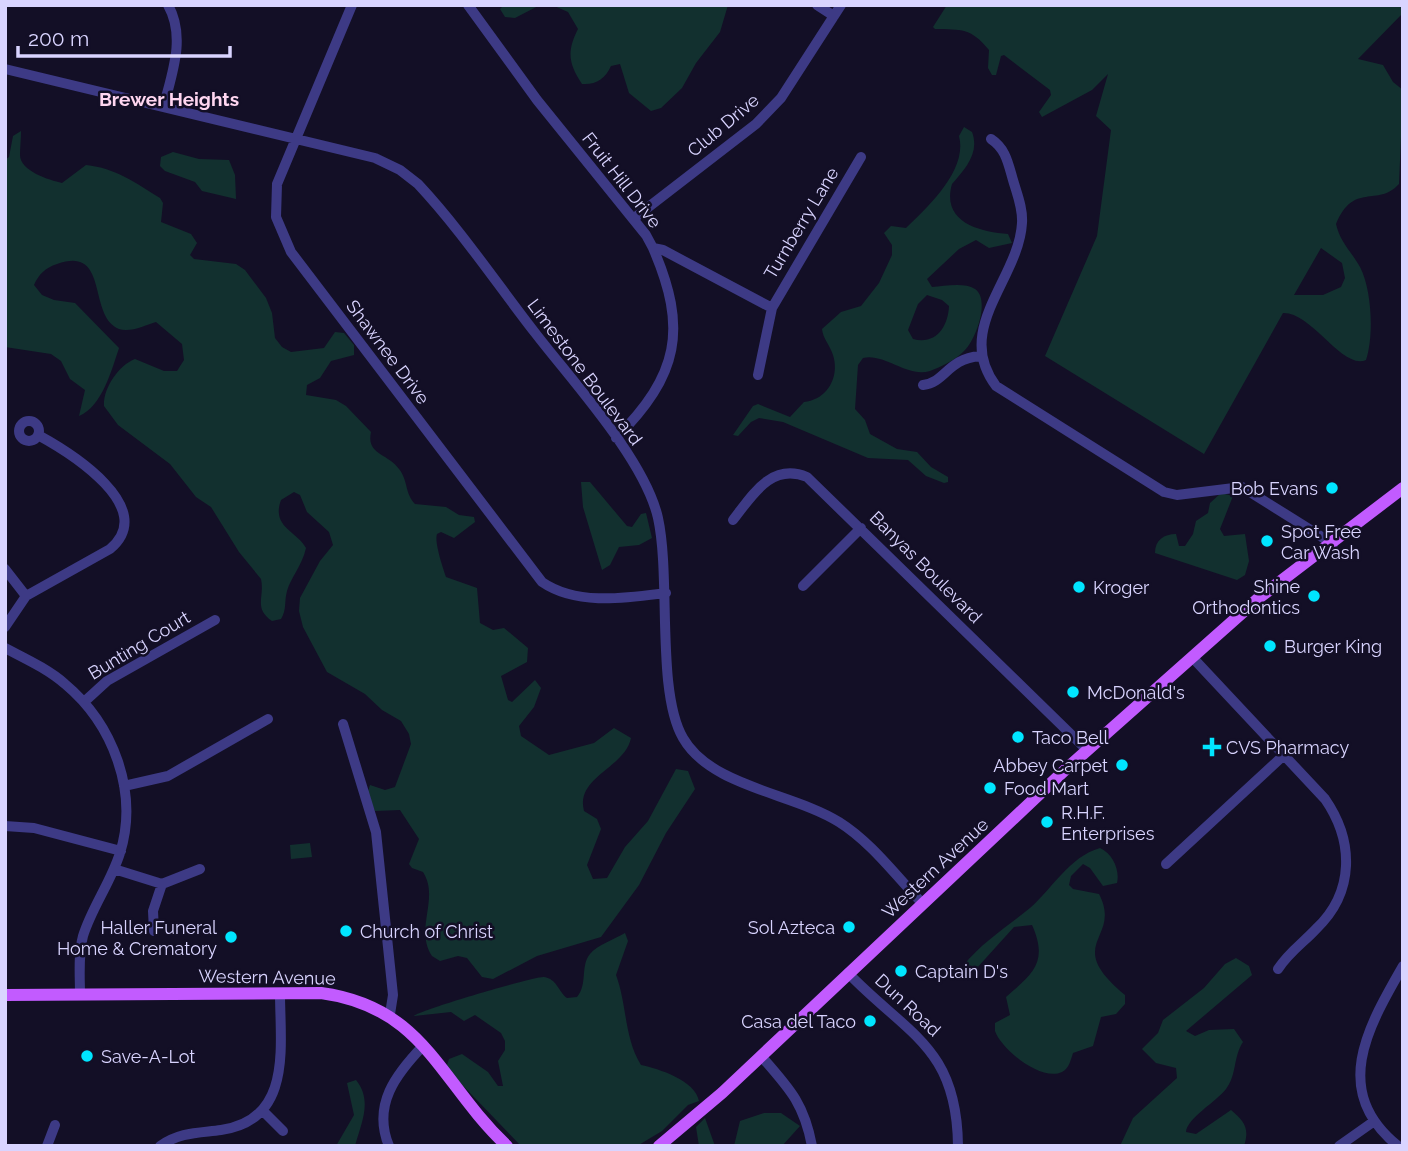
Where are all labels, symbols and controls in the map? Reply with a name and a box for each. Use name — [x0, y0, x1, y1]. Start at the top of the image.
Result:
scale bar — [18, 14, 229, 58]
text: 200 m — [28, 26, 89, 51]
district label: Brewer Heights — [99, 88, 239, 110]
street label: Club Drive — [683, 89, 763, 161]
street label: Fruit Hill Drive — [578, 128, 666, 232]
street label: Turnberry Lane — [759, 163, 843, 283]
street label: Limestone Boulevard — [523, 295, 647, 449]
street label: Shawnee Drive — [342, 296, 434, 408]
place label: Bob Evans — [1231, 478, 1318, 499]
marker: Bob Evans — [1324, 480, 1340, 496]
street label: Banyas Boulevard — [866, 507, 986, 627]
place label: Spot Free Car Wash — [1281, 521, 1362, 563]
marker: Spot Free Car Wash — [1259, 533, 1275, 549]
place label: Shine Orthodontics — [1192, 576, 1300, 618]
place label: Kroger — [1093, 577, 1150, 598]
marker: Kroger — [1071, 579, 1087, 595]
marker: Shine Orthodontics — [1306, 588, 1322, 604]
street label: Bunting Court — [84, 606, 194, 684]
place label: Burger King — [1284, 636, 1382, 657]
marker: Burger King — [1262, 638, 1278, 654]
place label: McDonald's — [1087, 682, 1185, 703]
marker: McDonald's — [1065, 684, 1081, 700]
place label: Taco Bell — [1032, 727, 1108, 748]
marker: Taco Bell — [1010, 729, 1026, 745]
place label: CVS Pharmacy — [1226, 737, 1349, 758]
marker: CVS Pharmacy — [1204, 739, 1220, 755]
place label: Abbey Carpet — [993, 755, 1108, 776]
marker: Abbey Carpet — [1114, 757, 1130, 773]
place label: Food Mart — [1004, 778, 1089, 799]
marker: Food Mart — [982, 780, 998, 796]
place label: R.H.F. Enterprises — [1061, 802, 1155, 844]
street label: Western Avenue — [878, 813, 993, 923]
marker: R.H.F. Enterprises — [1039, 814, 1055, 830]
place label: Haller Funeral Home & Crematory — [57, 917, 217, 959]
place label: Sol Azteca — [748, 917, 835, 938]
marker: Sol Azteca — [841, 919, 857, 935]
place label: Church of Christ — [360, 921, 493, 942]
marker: Church of Christ — [338, 923, 354, 939]
marker: Haller Funeral Home & Crematory — [223, 929, 239, 945]
place label: Captain D's — [915, 961, 1008, 982]
marker: Captain D's — [893, 963, 909, 979]
street label: Western Avenue — [198, 965, 336, 989]
street label: Dun Road — [871, 969, 945, 1041]
place label: Casa del Taco — [741, 1011, 856, 1032]
marker: Casa del Taco — [862, 1013, 878, 1029]
place label: Save-A-Lot — [101, 1046, 195, 1067]
marker: Save-A-Lot — [79, 1048, 95, 1064]

